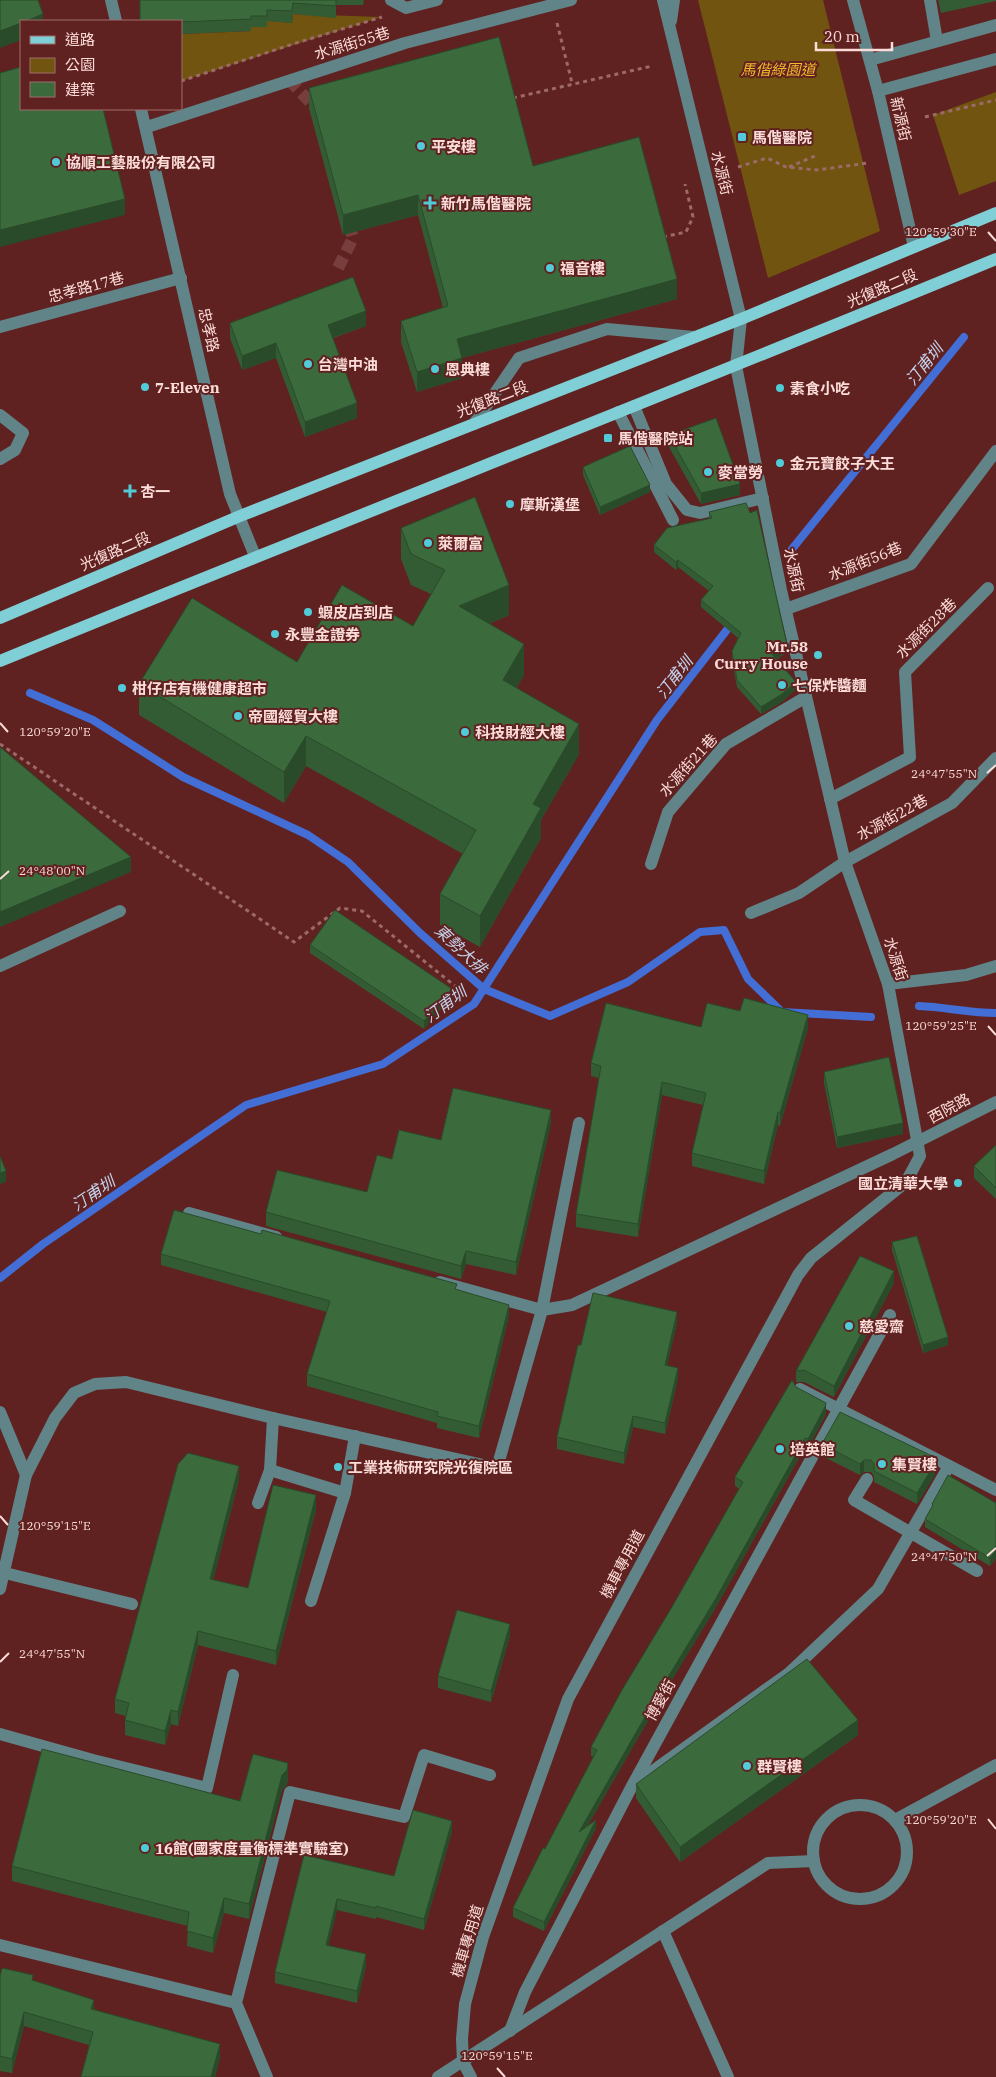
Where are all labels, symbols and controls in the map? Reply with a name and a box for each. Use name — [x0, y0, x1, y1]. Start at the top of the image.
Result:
legend — [20, 20, 182, 110]
scale bar — [816, 20, 892, 52]
street label: 水源街55巷 — [312, 23, 392, 63]
text: 20 m — [824, 27, 860, 46]
text: 道路 — [65, 30, 95, 49]
text: 公園 — [65, 55, 95, 74]
park label: 馬偕綠園道 — [740, 60, 817, 79]
text: 建築 — [65, 80, 95, 99]
street label: 新源街 — [887, 95, 915, 143]
place label: 馬偕醫院 — [752, 128, 812, 147]
marker: 馬偕醫院 — [736, 131, 748, 143]
place label: 平安樓 — [431, 137, 476, 156]
marker: 平安樓 — [415, 140, 427, 152]
street label: 水源街 — [707, 149, 737, 197]
place label: 協順工藝股份有限公司 — [66, 153, 216, 172]
marker: 協順工藝股份有限公司 — [50, 156, 62, 168]
place label: 新竹馬偕醫院 — [441, 194, 531, 213]
marker: 新竹馬偕醫院 — [423, 196, 437, 210]
text: 120°59'30"E — [905, 224, 977, 239]
place label: 福音樓 — [560, 259, 605, 278]
marker: 福音樓 — [544, 262, 556, 274]
street label: 光復路二段 — [844, 265, 920, 311]
street label: 忠孝路17巷 — [46, 268, 126, 306]
street label: 忠孝路 — [195, 306, 223, 354]
water label: 汀甫圳 — [901, 338, 948, 389]
place label: 台灣中油 — [318, 355, 378, 374]
marker: 台灣中油 — [302, 358, 314, 370]
place label: 恩典樓 — [445, 360, 490, 379]
marker: 恩典樓 — [429, 363, 441, 375]
street label: 光復路二段 — [454, 377, 530, 421]
place label: 7-Eleven — [155, 378, 220, 397]
place label: 素食小吃 — [790, 379, 850, 398]
marker: 7-Eleven — [139, 381, 151, 393]
marker: 素食小吃 — [774, 382, 786, 394]
place label: 馬偕醫院站 — [618, 429, 693, 448]
marker: 馬偕醫院站 — [602, 432, 614, 444]
place label: 金元寶餃子大王 — [790, 454, 895, 473]
marker: 金元寶餃子大王 — [774, 457, 786, 469]
place label: 麥當勞 — [718, 463, 763, 482]
marker: 麥當勞 — [702, 466, 714, 478]
place label: 杏一 — [140, 482, 170, 501]
marker: 杏一 — [124, 485, 136, 497]
place label: 摩斯漢堡 — [520, 495, 580, 514]
marker: 摩斯漢堡 — [504, 498, 516, 510]
street label: 光復路二段 — [77, 528, 153, 574]
place label: 萊爾富 — [438, 534, 483, 553]
marker: 萊爾富 — [422, 537, 434, 549]
street label: 水源街56巷 — [825, 538, 905, 584]
street label: 水源街 — [780, 546, 808, 594]
street label: 水源街28巷 — [892, 594, 960, 662]
place label: 蝦皮店到店 — [318, 603, 393, 622]
marker: 蝦皮店到店 — [302, 606, 314, 618]
place label: 永豐金證券 — [285, 625, 360, 644]
marker: 永豐金證券 — [269, 628, 281, 640]
place label: Mr.58 Curry House — [714, 637, 808, 673]
marker: Mr.58 Curry House — [812, 649, 824, 661]
water label: 汀甫圳 — [651, 650, 698, 702]
place label: 七保炸醬麵 — [792, 676, 867, 695]
place label: 柑仔店有機健康超市 — [132, 679, 267, 698]
marker: 七保炸醬麵 — [776, 679, 788, 691]
marker: 柑仔店有機健康超市 — [116, 682, 128, 694]
place label: 帝國經貿大樓 — [248, 707, 338, 726]
marker: 帝國經貿大樓 — [232, 710, 244, 722]
place label: 科技財經大樓 — [475, 723, 565, 742]
text: 120°59'20"E — [19, 724, 91, 739]
marker: 科技財經大樓 — [459, 726, 471, 738]
street label: 水源街21巷 — [655, 730, 721, 800]
text: 24°47'55"N — [911, 766, 977, 781]
street label: 水源街22巷 — [853, 790, 931, 844]
text: 24°48'00"N — [19, 863, 85, 878]
water label: 東勢大排 — [431, 920, 493, 979]
street label: 水源街 — [880, 935, 912, 983]
water label: 汀甫圳 — [420, 980, 472, 1026]
text: 120°59'25"E — [905, 1018, 977, 1033]
street label: 西院路 — [925, 1089, 973, 1127]
water label: 汀甫圳 — [68, 1170, 120, 1215]
place label: 國立清華大學 — [858, 1174, 948, 1193]
marker: 國立清華大學 — [952, 1177, 964, 1189]
place label: 慈愛齋 — [859, 1317, 904, 1336]
marker: 慈愛齋 — [843, 1320, 855, 1332]
place label: 培英館 — [790, 1440, 835, 1459]
marker: 培英館 — [774, 1443, 786, 1455]
place label: 集賢樓 — [892, 1455, 937, 1474]
place label: 工業技術研究院光復院區 — [348, 1458, 513, 1477]
marker: 集賢樓 — [876, 1458, 888, 1470]
marker: 工業技術研究院光復院區 — [332, 1461, 344, 1473]
text: 120°59'15"E — [19, 1518, 91, 1533]
street label: 機車專用道 — [596, 1526, 648, 1602]
text: 24°47'50"N — [911, 1549, 977, 1564]
text: 24°47'55"N — [19, 1646, 85, 1661]
street label: 博愛街 — [641, 1676, 679, 1724]
place label: 群賢樓 — [757, 1757, 802, 1776]
marker: 群賢樓 — [741, 1760, 753, 1772]
text: 120°59'20"E — [905, 1812, 977, 1827]
place label: 16館(國家度量衡標準實驗室) — [155, 1839, 349, 1858]
marker: 16館(國家度量衡標準實驗室) — [139, 1842, 151, 1854]
street label: 機車專用道 — [447, 1902, 487, 1980]
text: 120°59'15"E — [461, 2048, 533, 2063]

